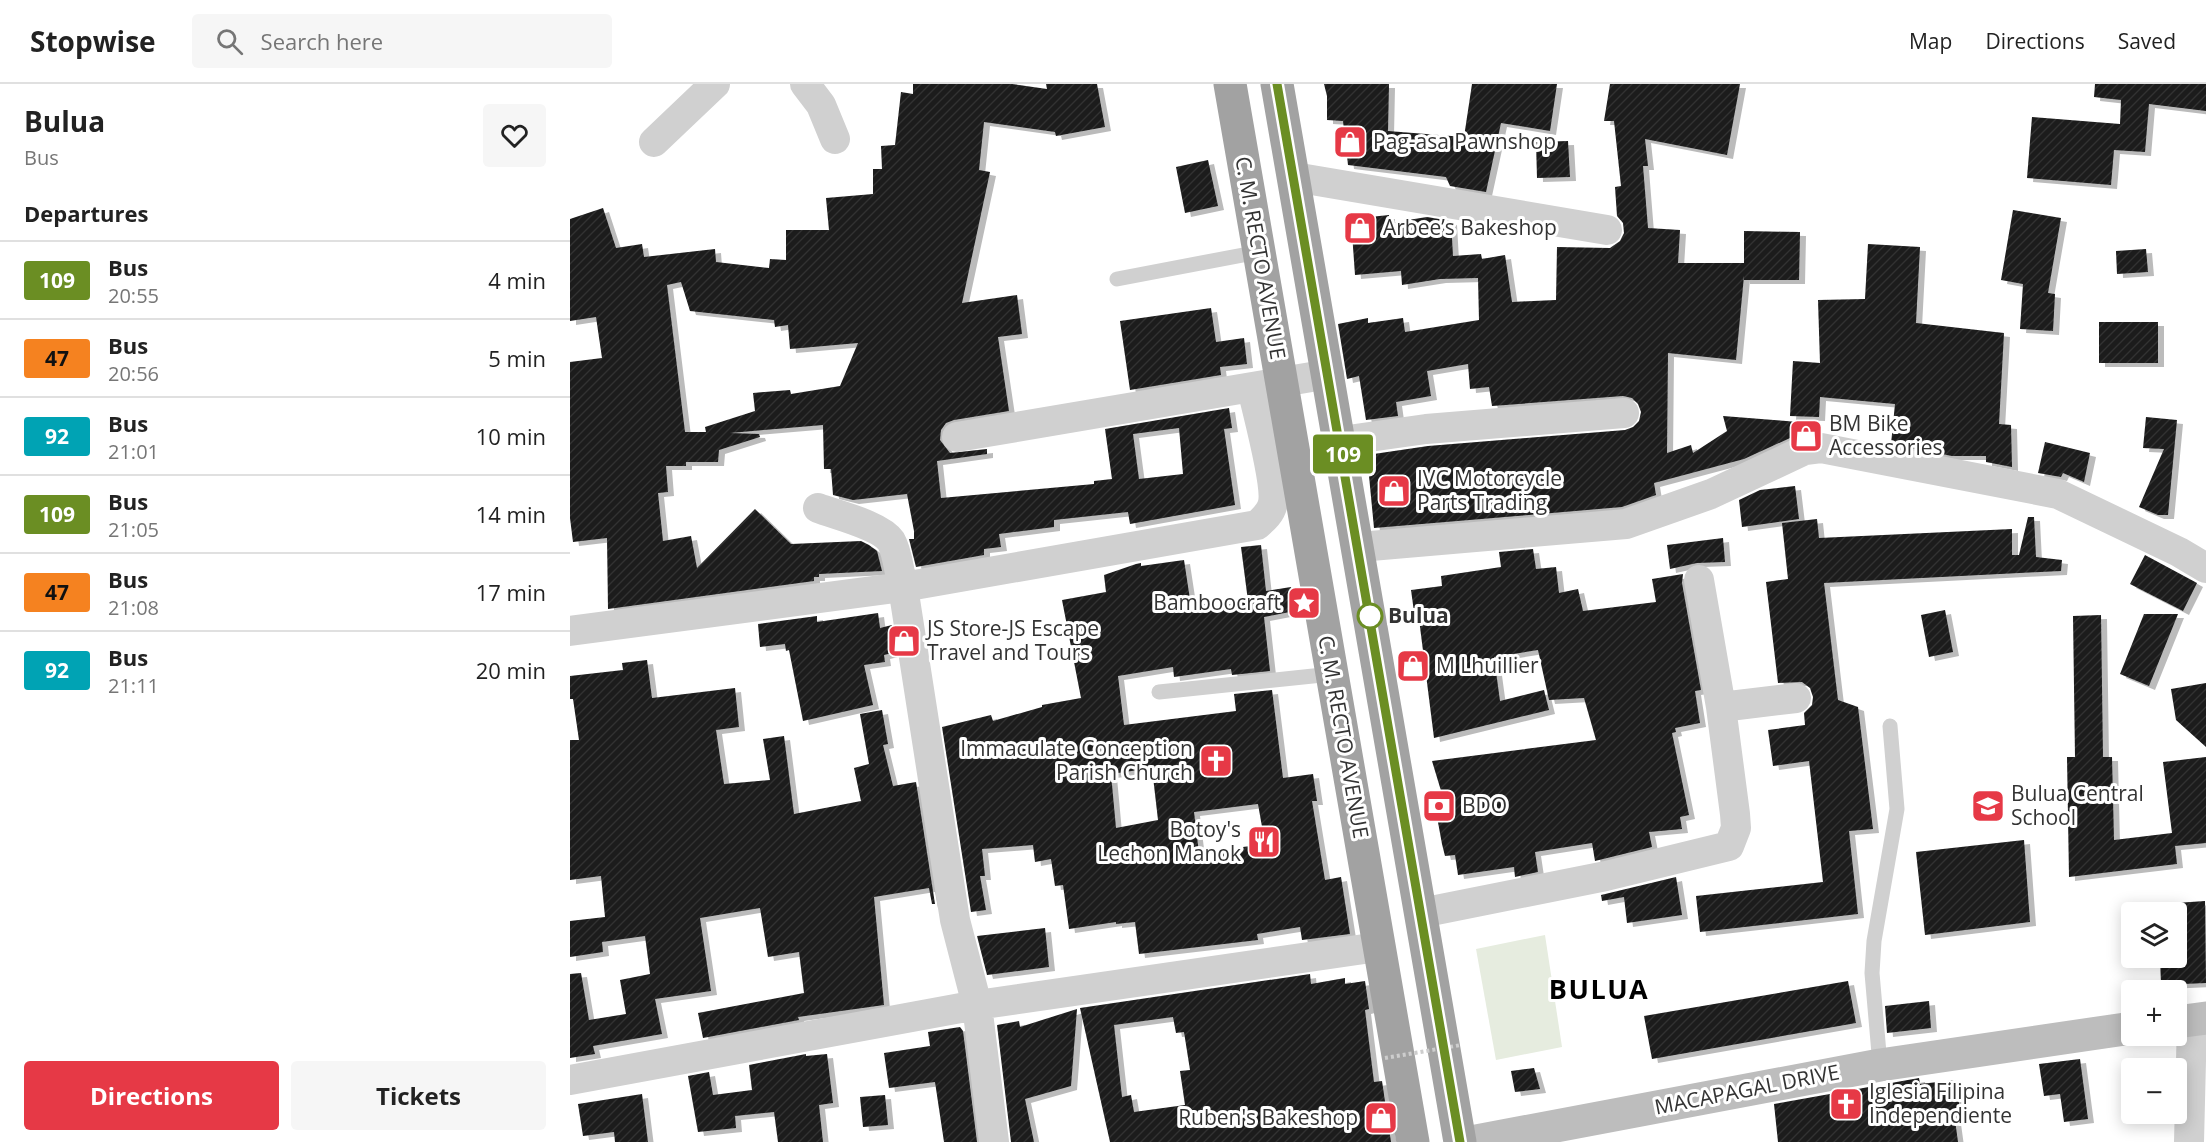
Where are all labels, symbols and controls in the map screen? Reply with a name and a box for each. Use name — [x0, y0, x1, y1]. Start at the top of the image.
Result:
search box — [192, 14, 612, 68]
text: Stopwise — [30, 22, 156, 60]
icon: search — [213, 25, 246, 58]
text: Search here — [261, 26, 383, 56]
text: Map — [1909, 27, 1952, 55]
text: Directions — [1985, 27, 2085, 55]
text: Saved — [2118, 27, 2176, 55]
text: Bulua — [24, 102, 105, 140]
button: heart — [483, 104, 546, 167]
shop icon: Pag-asa Pawnshop — [1332, 124, 1368, 160]
place label: Pag-asa Pawnshop — [1373, 127, 1556, 155]
text: Bus — [24, 144, 59, 171]
street label: C. M. RECTO AVENUE — [1229, 154, 1293, 361]
text: Departures — [24, 198, 148, 228]
shop icon: Arbee’s Bakeshop — [1342, 210, 1378, 246]
place label: Arbee’s Bakeshop — [1383, 213, 1557, 241]
text: Bus — [108, 252, 148, 282]
text: 4 min — [488, 265, 546, 295]
text: 109 — [39, 266, 75, 294]
text: 20:55 — [108, 282, 159, 309]
text: Bus — [108, 330, 148, 360]
text: 5 min — [488, 343, 546, 373]
text: 47 — [45, 344, 69, 372]
text: 20:56 — [108, 360, 159, 387]
text: Bus — [108, 408, 148, 438]
place label: BM Bike Accessories — [1829, 409, 1943, 461]
shop icon: BM Bike Accessories — [1788, 418, 1824, 454]
text: 10 min — [476, 421, 546, 451]
text: 92 — [45, 422, 69, 450]
line badge: 109 — [1308, 434, 1378, 473]
text: 21:01 — [108, 438, 159, 465]
text: 109 — [1325, 440, 1361, 468]
place label: IVC Motorcycle Parts Trading — [1417, 464, 1562, 516]
shop icon: IVC Motorcycle Parts Trading — [1376, 473, 1412, 509]
text: Bus — [108, 486, 148, 516]
text: 14 min — [476, 499, 546, 529]
text: 109 — [39, 500, 75, 528]
text: 21:05 — [108, 516, 159, 543]
text: Bus — [108, 564, 148, 594]
text: 17 min — [476, 577, 546, 607]
text: 47 — [45, 578, 69, 606]
place icon: Bamboocraft — [1286, 585, 1322, 621]
place label: Bamboocraft — [1153, 588, 1281, 616]
text: 21:08 — [108, 594, 159, 621]
place label: Bulua — [1388, 601, 1449, 629]
marker: Bulua — [1357, 603, 1383, 629]
place label: JS Store-JS Escape Travel and Tours — [925, 614, 1099, 666]
shop icon: JS Store-JS Escape Travel and Tours — [886, 623, 922, 659]
street label: C. M. RECTO AVENUE — [1312, 633, 1376, 840]
text: Bus — [108, 642, 148, 672]
shop icon: M Lhuillier — [1395, 648, 1431, 684]
place label: M Lhuillier — [1436, 651, 1539, 679]
text: 20 min — [476, 655, 546, 685]
text: 92 — [45, 656, 69, 684]
text: 21:11 — [108, 672, 159, 699]
place label: Immaculate Conception Parish Church — [960, 734, 1193, 786]
church icon: Immaculate Conception Parish Church — [1198, 743, 1234, 779]
place label: Bulua Central School — [2011, 779, 2144, 831]
bank icon: BDO — [1421, 788, 1457, 824]
school or university icon: Bulua Central School — [1970, 788, 2006, 824]
place label: BDO — [1462, 791, 1507, 819]
place label: Botoy's Lechon Manok — [1097, 815, 1241, 867]
restaurant icon: Botoy's Lechon Manok — [1246, 824, 1282, 860]
map controls — [2121, 902, 2187, 1124]
button: layers — [2121, 902, 2187, 968]
district label: BULUA — [1549, 970, 1649, 1007]
button: + — [2121, 980, 2187, 1046]
street label: MACAPAGAL DRIVE — [1652, 1057, 1842, 1121]
button: − — [2121, 1058, 2187, 1124]
button: Directions — [24, 1061, 279, 1130]
button: Tickets — [291, 1061, 546, 1130]
place label: Iglesia Filipina Independiente — [1869, 1077, 2012, 1129]
church icon: Iglesia Filipina Independiente — [1828, 1086, 1864, 1122]
shop icon: Ruben's Bakeshop — [1363, 1100, 1399, 1136]
place label: Ruben's Bakeshop — [1178, 1103, 1358, 1131]

